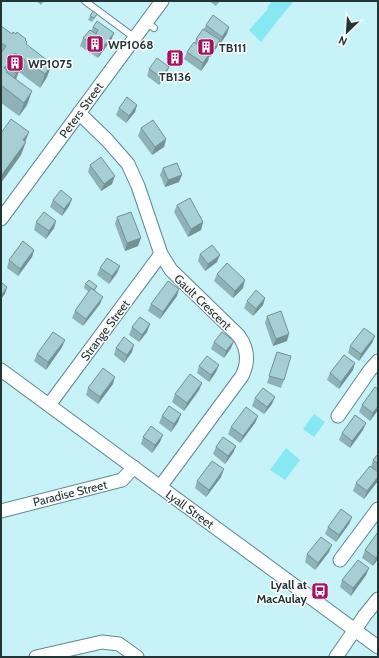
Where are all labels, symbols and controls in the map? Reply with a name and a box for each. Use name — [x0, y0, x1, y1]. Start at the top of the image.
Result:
north arrow — [327, 12, 367, 52]
text: N — [336, 33, 349, 49]
building icon: WP1068 — [85, 34, 105, 54]
place label: WP1068 — [108, 37, 154, 52]
building icon: TB111 — [196, 37, 216, 57]
place label: TB111 — [219, 40, 246, 55]
building icon: TB136 — [165, 48, 185, 68]
building icon: WP1075 — [5, 53, 25, 73]
place label: WP1075 — [28, 56, 72, 71]
place label: TB136 — [159, 69, 191, 84]
street label: Peters Street — [56, 79, 106, 141]
street label: Gault Crescent — [171, 271, 235, 333]
street label: Strange Street — [77, 296, 133, 364]
street label: Paradise Street — [31, 477, 109, 509]
street label: Lyall Street — [163, 486, 217, 532]
place label: Lyall at MacAulay — [256, 577, 308, 606]
bus stop icon: Lyall at MacAulay — [310, 581, 330, 601]

